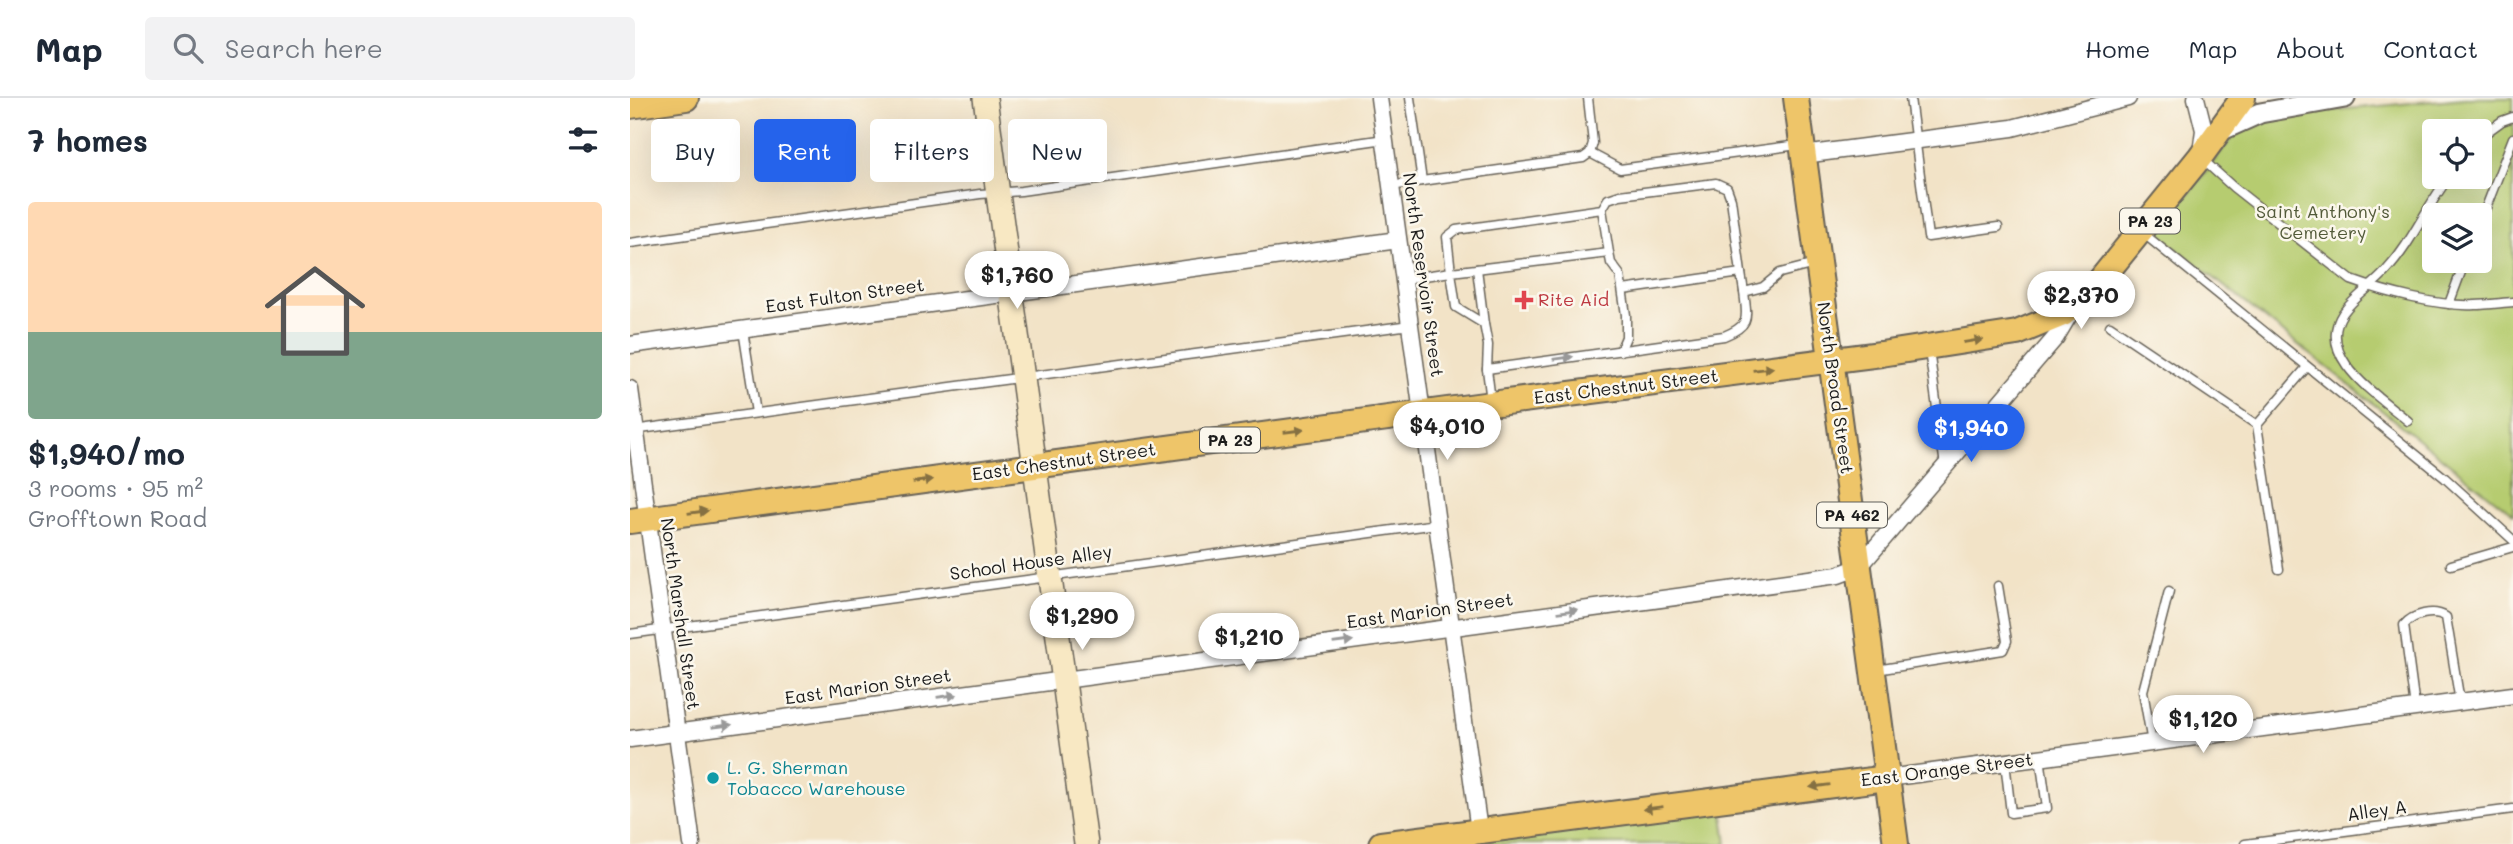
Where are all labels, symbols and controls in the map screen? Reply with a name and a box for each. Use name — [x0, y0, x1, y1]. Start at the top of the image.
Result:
search box — [145, 17, 635, 80]
text: Map — [35, 27, 103, 70]
icon: search — [169, 29, 207, 67]
text: Search here — [225, 31, 383, 65]
text: Home — [2085, 33, 2150, 64]
text: Map — [2188, 33, 2237, 64]
text: About — [2275, 33, 2345, 64]
text: Contact — [2383, 33, 2478, 64]
chip: Buy — [651, 119, 740, 182]
chip: Rent — [754, 119, 856, 182]
chip: Filters — [870, 119, 994, 182]
chip: New — [1008, 119, 1107, 182]
map controls — [2422, 119, 2492, 273]
button: locate — [2422, 119, 2492, 189]
text: 7 homes — [28, 120, 148, 160]
icon: filters — [564, 121, 602, 159]
street label: North Reservoir Street — [1398, 171, 1450, 379]
park label: Saint Anthony's Cemetery — [2256, 199, 2390, 244]
button: layers — [2422, 203, 2492, 273]
road number: PA 23 — [2120, 209, 2180, 234]
icon: home — [252, 248, 378, 374]
pin: $1,760 — [960, 252, 1074, 311]
text: $1,760 — [981, 259, 1053, 289]
street label: East Fulton Street — [764, 272, 926, 318]
pin: $2,370 — [2024, 272, 2138, 331]
text: $2,370 — [2043, 279, 2119, 309]
place label: Rite Aid — [1538, 287, 1609, 311]
marker: Rite Aid — [1516, 292, 1532, 308]
street label: North Broad Street — [1812, 300, 1860, 475]
one-way arrow — [1962, 335, 1984, 346]
one-way arrow — [1552, 353, 1574, 364]
street label: East Chestnut Street — [1532, 363, 1719, 409]
one-way arrow — [1752, 363, 1774, 374]
pin: $4,010 — [1390, 402, 1504, 462]
pin: $1,940 — [1914, 404, 2028, 464]
text: $4,010 — [1409, 410, 1485, 440]
text: $1,940 — [1934, 412, 2008, 442]
one-way arrow — [1283, 425, 1305, 436]
road number: PA 23 — [1200, 428, 1260, 452]
text: $1,940/mo — [28, 433, 185, 473]
street label: East Chestnut Street — [970, 436, 1157, 486]
text: 3 rooms · 95 m² — [28, 473, 203, 503]
one-way arrow — [912, 476, 934, 487]
road number: PA 462 — [1817, 502, 1887, 528]
text: Grofftown Road — [28, 503, 207, 533]
one-way arrow — [687, 506, 709, 517]
street label: North Marshall Street — [656, 516, 706, 711]
street label: School House Alley — [948, 539, 1114, 585]
street label: East Marion Street — [1345, 586, 1515, 634]
pin: $1,290 — [1025, 592, 1139, 652]
text: $1,290 — [1046, 600, 1118, 630]
one-way arrow — [1557, 606, 1579, 617]
pin: $1,210 — [1192, 614, 1306, 673]
text: $1,210 — [1214, 621, 1284, 651]
one-way arrow — [1332, 636, 1354, 647]
street label: East Marion Street — [783, 662, 953, 710]
one-way arrow — [936, 690, 958, 701]
pin: $1,120 — [2146, 696, 2260, 755]
text: $1,120 — [2168, 703, 2238, 733]
one-way arrow — [711, 721, 733, 732]
street label: East Orange Street — [1860, 747, 2034, 791]
place label: L. G. Sherman Tobacco Warehouse — [727, 755, 906, 800]
marker: L. G. Sherman Tobacco Warehouse — [705, 770, 721, 786]
one-way arrow — [1809, 781, 1831, 792]
street label: Alley A — [2345, 794, 2408, 826]
one-way arrow — [1642, 803, 1664, 814]

